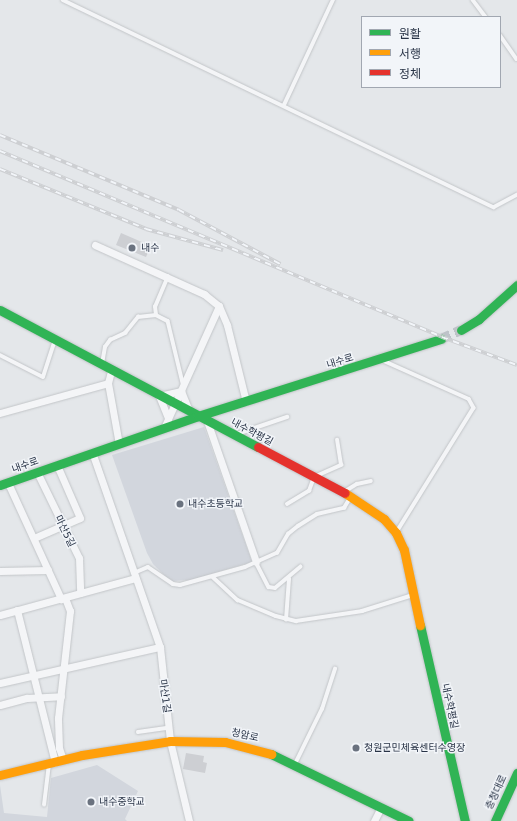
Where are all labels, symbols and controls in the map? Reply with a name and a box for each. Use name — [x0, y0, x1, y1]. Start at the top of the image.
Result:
legend — [361, 16, 501, 88]
text: 원활 — [399, 27, 421, 41]
text: 서행 — [399, 47, 421, 61]
text: 정체 — [399, 67, 421, 81]
marker: 내수 — [126, 242, 138, 254]
place label: 내수 — [141, 242, 159, 254]
street label: 내수로 — [325, 351, 355, 371]
street label: 내수학평길 — [229, 416, 275, 448]
street label: 내수로 — [10, 455, 40, 475]
place label: 내수초등학교 — [188, 498, 243, 510]
marker: 내수초등학교 — [175, 499, 185, 509]
street label: 마산5길 — [52, 513, 78, 549]
street label: 마산1길 — [157, 678, 173, 714]
street label: 내수학평길 — [439, 682, 461, 730]
street label: 청암로 — [230, 726, 260, 744]
place label: 청원군민체육센터수영장 — [364, 742, 465, 754]
marker: 청원군민체육센터수영장 — [351, 743, 361, 753]
street label: 충청대로 — [483, 773, 509, 811]
place label: 내수중학교 — [99, 796, 145, 808]
marker: 내수중학교 — [86, 797, 96, 807]

